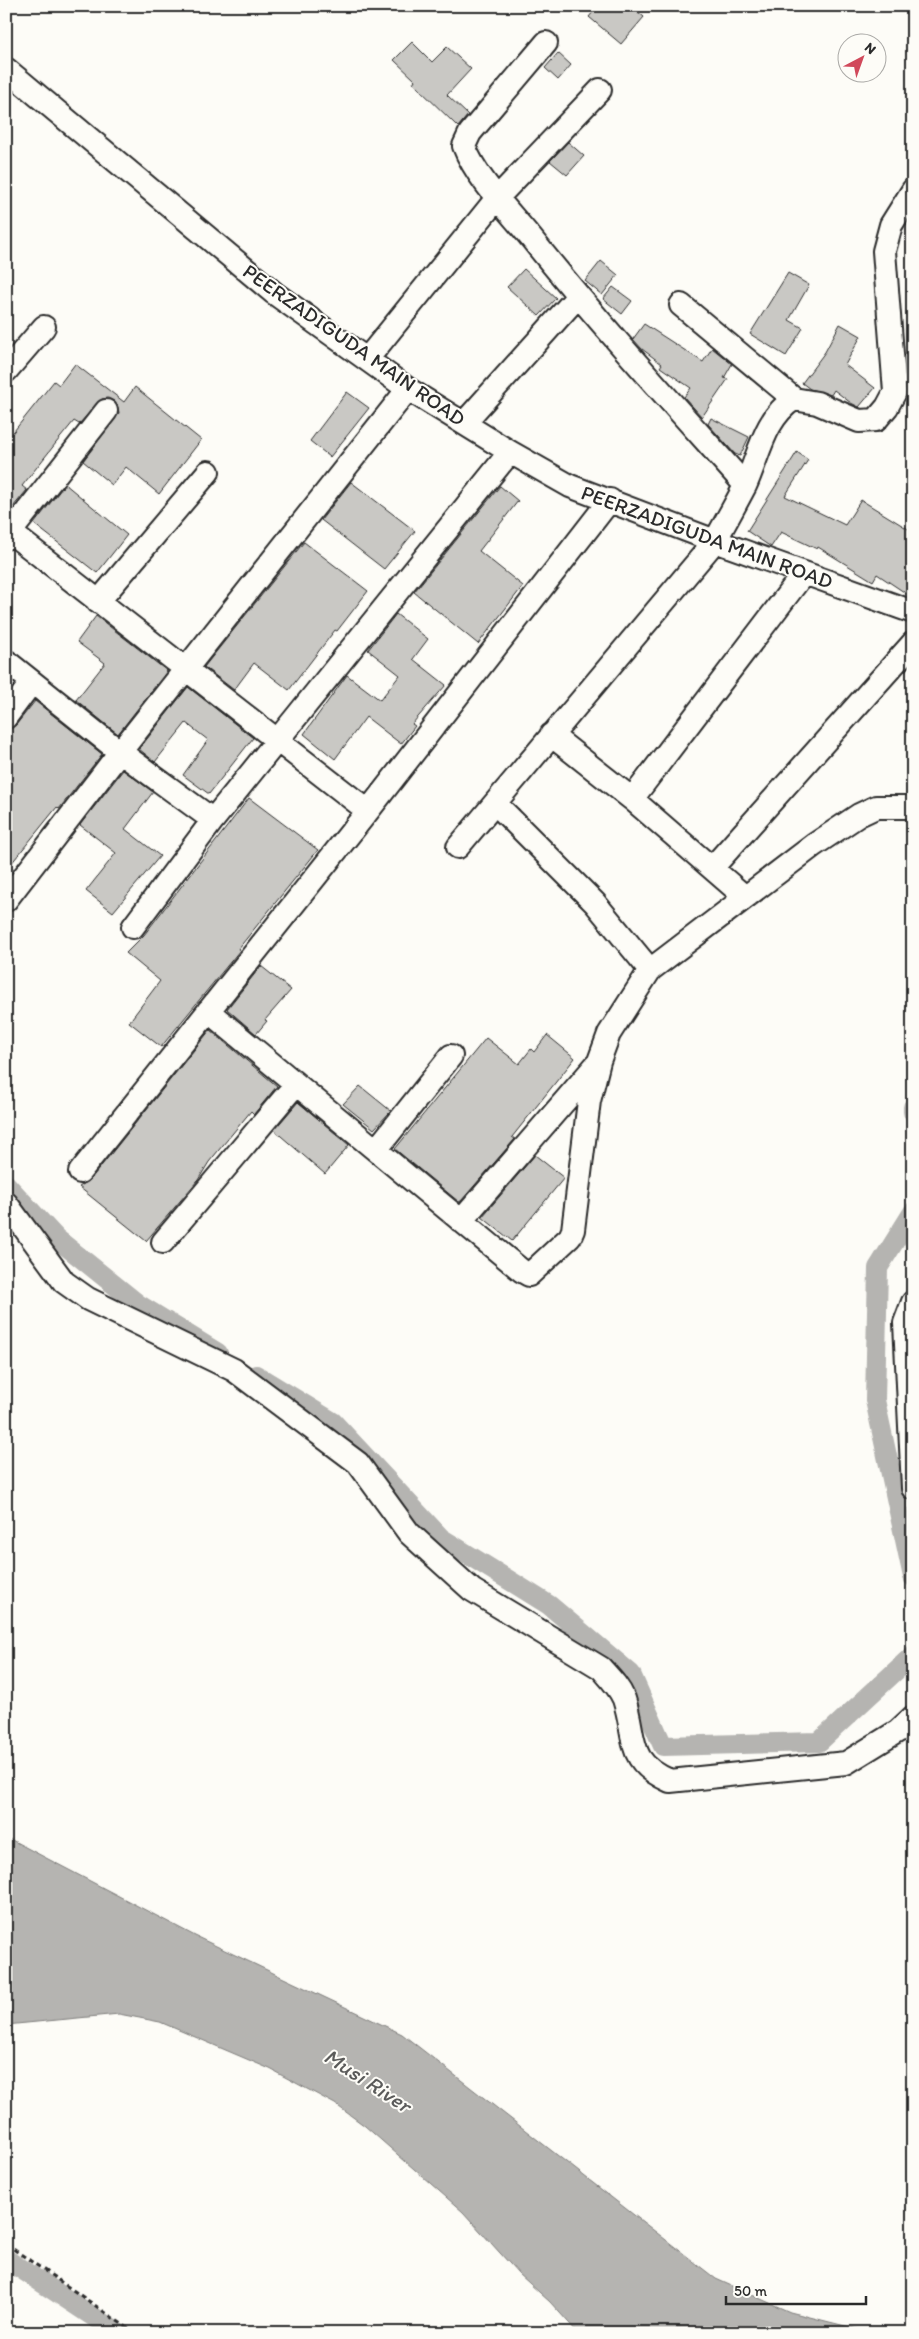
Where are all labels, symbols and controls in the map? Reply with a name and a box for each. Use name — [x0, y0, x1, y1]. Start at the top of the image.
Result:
north arrow — [836, 32, 886, 82]
text: N — [861, 39, 879, 58]
street label: PEERZADIGUDA MAIN ROAD — [238, 258, 470, 431]
street label: PEERZADIGUDA MAIN ROAD — [578, 479, 836, 594]
water label: Musi River — [319, 2042, 418, 2120]
scale bar — [726, 2274, 866, 2306]
text: 50 m — [734, 2282, 767, 2300]

